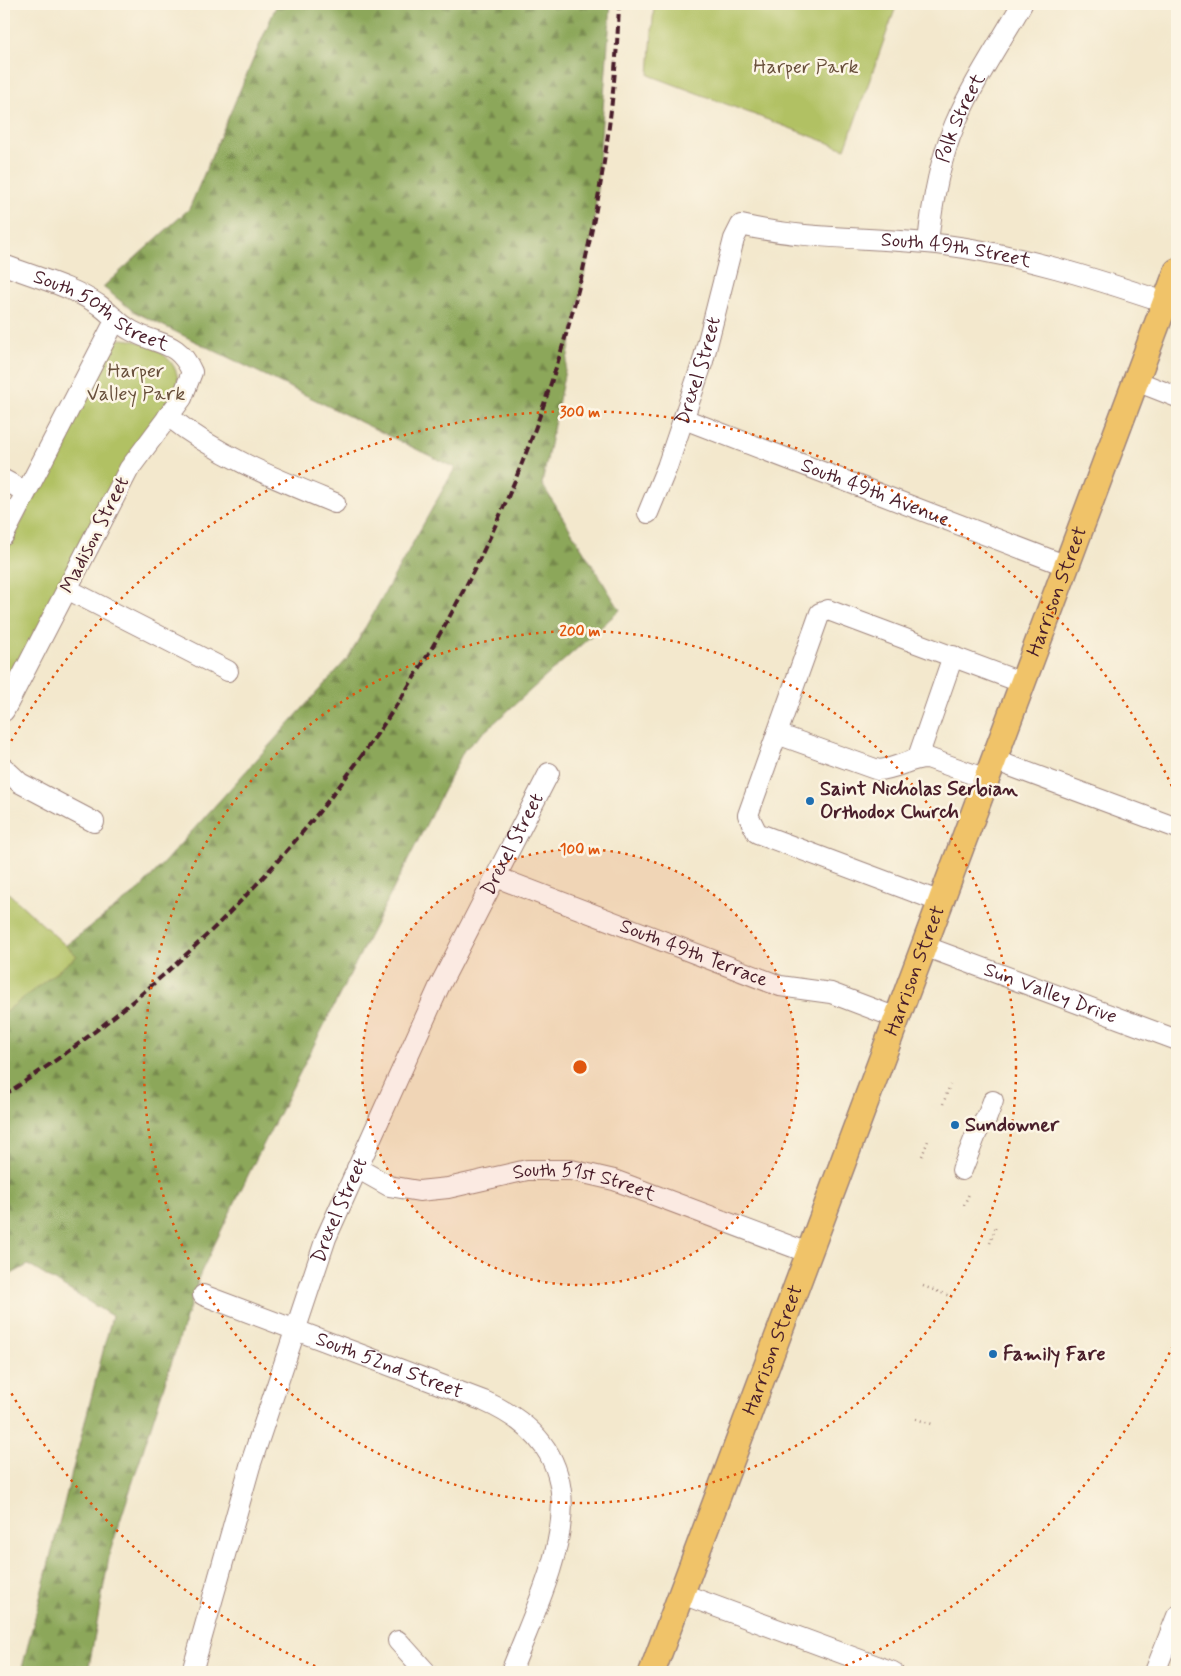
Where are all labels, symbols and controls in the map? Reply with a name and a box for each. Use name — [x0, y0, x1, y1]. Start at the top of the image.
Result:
park label: Harper Park — [753, 54, 859, 81]
street label: Polk Street — [929, 68, 992, 166]
street label: South 49th Street — [880, 226, 1034, 275]
street label: South 50th Street — [30, 263, 173, 358]
street label: Drexel Street — [669, 314, 727, 429]
park label: Harper Valley Park — [87, 358, 185, 408]
text: 300 m — [560, 403, 600, 423]
street label: South 49th Avenue — [797, 452, 954, 533]
street label: Madison Street — [54, 472, 136, 598]
street label: Harrison Street — [1020, 522, 1094, 660]
text: 200 m — [560, 622, 601, 642]
place label: Saint Nicholas Serbian Orthodox Church — [820, 776, 1018, 826]
street label: Drexel Street — [475, 788, 550, 900]
marker: Saint Nicholas Serbian Orthodox Church — [804, 795, 816, 807]
text: 100 m — [560, 840, 600, 860]
street label: Harrison Street — [878, 902, 952, 1040]
street label: South 49th Terrace — [616, 912, 772, 994]
street label: Sun Valley Drive — [980, 956, 1121, 1030]
centre of rings — [571, 1058, 589, 1076]
place label: Sundowner — [965, 1112, 1060, 1139]
marker: Sundowner — [949, 1119, 961, 1131]
street label: Drexel Street — [305, 1153, 374, 1266]
street label: South 51st Street — [510, 1157, 660, 1208]
street label: Harrison Street — [736, 1281, 809, 1419]
street label: South 52nd Street — [312, 1325, 467, 1405]
place label: Family Fare — [1003, 1341, 1106, 1368]
marker: Family Fare — [987, 1348, 999, 1360]

